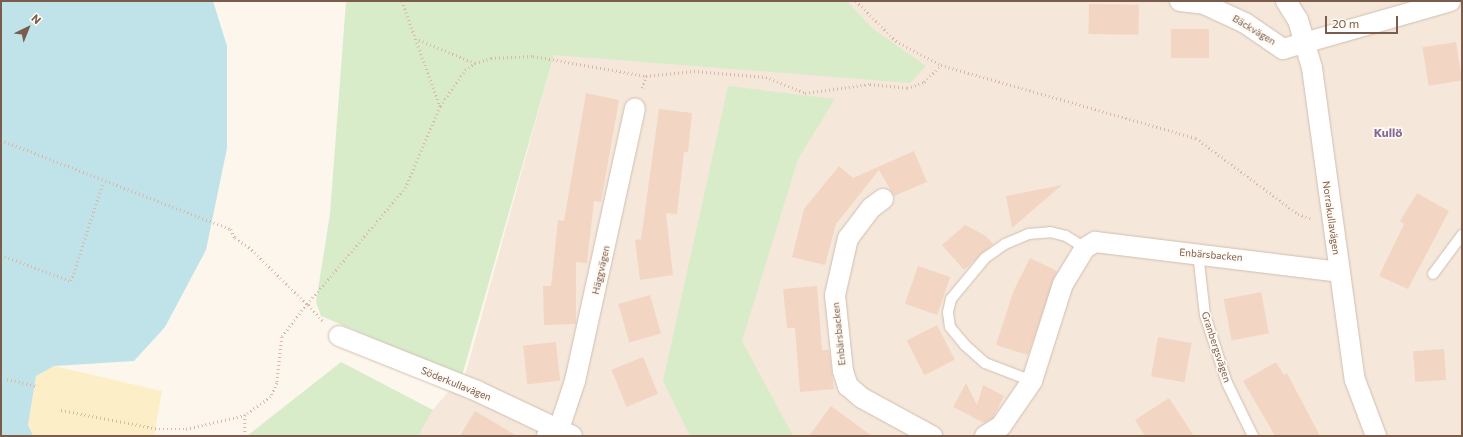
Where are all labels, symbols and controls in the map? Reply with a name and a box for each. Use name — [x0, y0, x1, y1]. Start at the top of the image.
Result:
north arrow — [8, 8, 48, 48]
scale bar — [1327, 8, 1400, 34]
text: N — [29, 11, 44, 26]
street label: Bäckvägen — [1230, 12, 1278, 48]
text: 20 m — [1332, 16, 1359, 30]
district label: Kullö — [1374, 126, 1402, 140]
street label: Norrakullavägen — [1320, 180, 1342, 256]
street label: Häggvägen — [590, 244, 612, 296]
street label: Enbärsbacken — [1179, 246, 1243, 264]
street label: Enbärsbacken — [830, 302, 848, 366]
street label: Granbergsvägen — [1199, 310, 1233, 384]
street label: Söderkullavägen — [419, 364, 493, 404]

